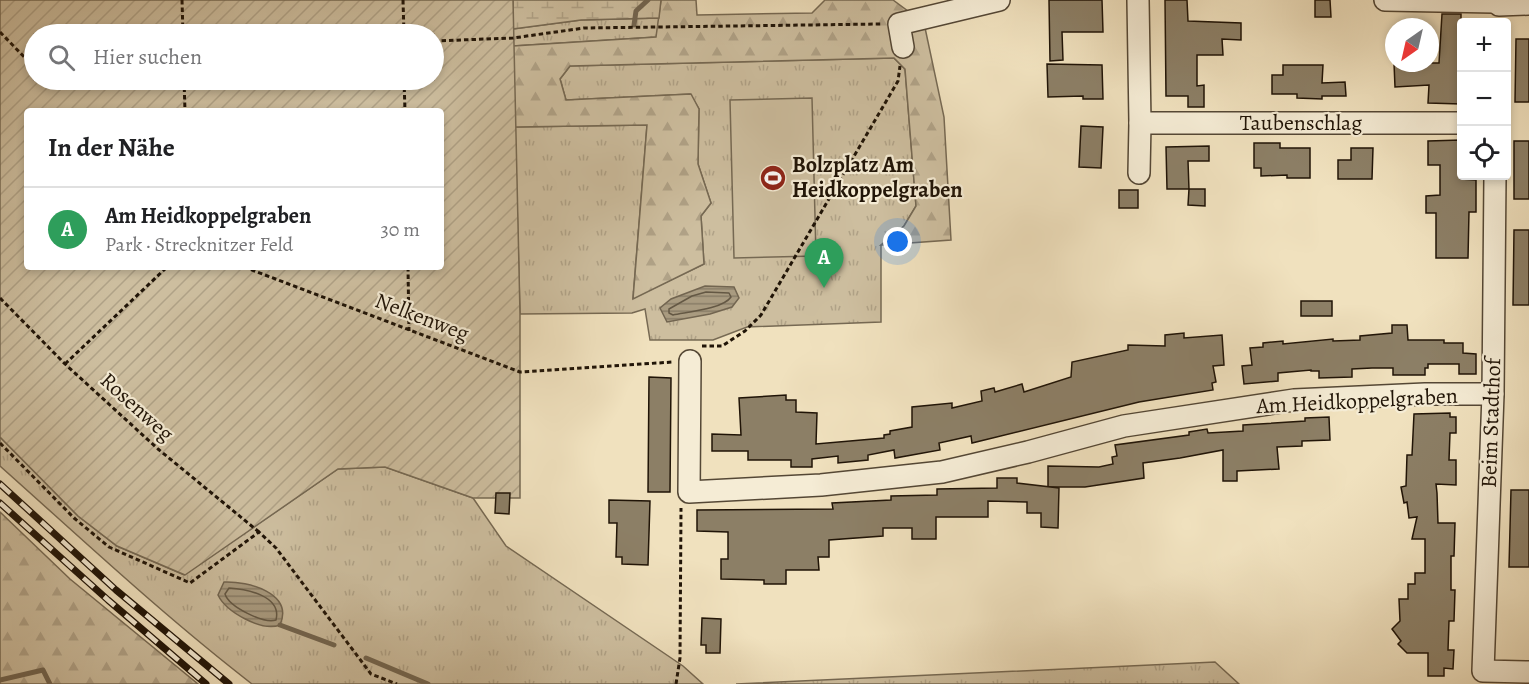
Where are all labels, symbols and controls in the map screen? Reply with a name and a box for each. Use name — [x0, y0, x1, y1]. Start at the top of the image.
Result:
north arrow — [1385, 18, 1439, 72]
map controls — [1457, 18, 1511, 180]
button: + — [1457, 18, 1511, 72]
search box — [24, 24, 444, 90]
icon: search — [45, 41, 78, 74]
text: Hier suchen — [93, 42, 202, 72]
button: − — [1457, 72, 1511, 126]
street label: Taubenschlag — [1240, 108, 1362, 138]
button: locate — [1457, 126, 1511, 180]
text: In der Nähe — [48, 130, 175, 165]
place label: Bolzplatz Am Heidkoppelgraben — [792, 150, 963, 205]
sports icon: Bolzplatz Am Heidkoppelgraben — [758, 163, 788, 193]
text: Am Heidkoppelgraben — [105, 201, 311, 231]
text: A — [61, 216, 74, 243]
text: 30 m — [380, 216, 420, 243]
your location — [883, 227, 912, 256]
text: Park · Strecknitzer Feld — [105, 231, 293, 258]
pin: A — [804, 238, 844, 288]
street label: Nelkenweg — [371, 285, 473, 349]
street label: Beim Stadthof — [1474, 355, 1508, 488]
street label: Rosenweg — [94, 366, 180, 448]
street label: Am Heidkoppelgraben — [1255, 381, 1458, 421]

